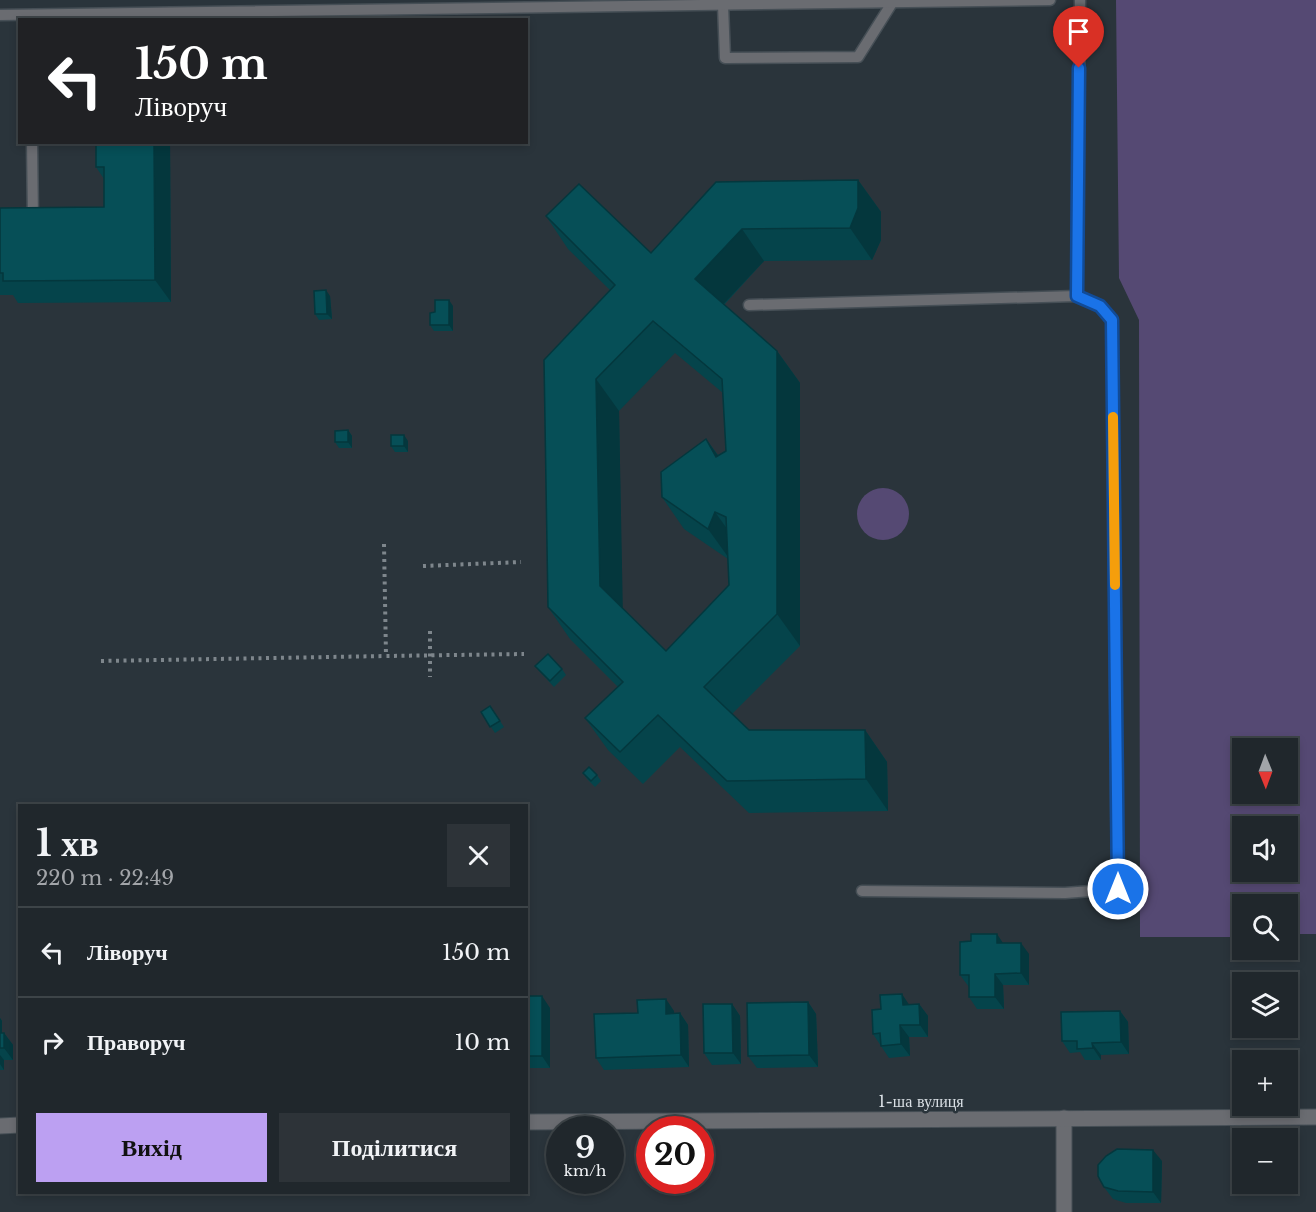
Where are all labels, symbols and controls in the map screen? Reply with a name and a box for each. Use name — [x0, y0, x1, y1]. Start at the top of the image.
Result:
pin — [1053, 6, 1104, 68]
icon: arrive — [1062, 15, 1095, 48]
text: 150 m — [135, 38, 268, 90]
icon: left — [36, 42, 114, 120]
text: Ліворуч — [135, 90, 227, 123]
north arrow — [1232, 738, 1298, 804]
map controls — [1232, 738, 1298, 1194]
button: sound — [1232, 816, 1298, 882]
text: 1 хв — [36, 821, 99, 866]
button: close — [447, 824, 510, 887]
position arrow — [1086, 857, 1150, 921]
text: 220 m · 22:49 — [36, 866, 174, 890]
button: search — [1232, 894, 1298, 960]
icon: left — [36, 936, 69, 969]
text: Ліворуч — [87, 939, 168, 966]
text: 150 m — [442, 939, 510, 966]
button: layers — [1232, 972, 1298, 1038]
icon: right — [36, 1026, 69, 1059]
text: Праворуч — [87, 1029, 185, 1056]
text: 10 m — [455, 1029, 510, 1056]
button: + — [1232, 1050, 1298, 1116]
street label: 1-ша вулиця — [878, 1091, 964, 1111]
button: Вихід — [36, 1113, 267, 1182]
button: Поділитися — [279, 1113, 510, 1182]
speed limit sign: 20 — [636, 1116, 714, 1194]
button: − — [1232, 1128, 1298, 1194]
text: 9 — [575, 1129, 595, 1166]
text: km/h — [564, 1161, 606, 1180]

